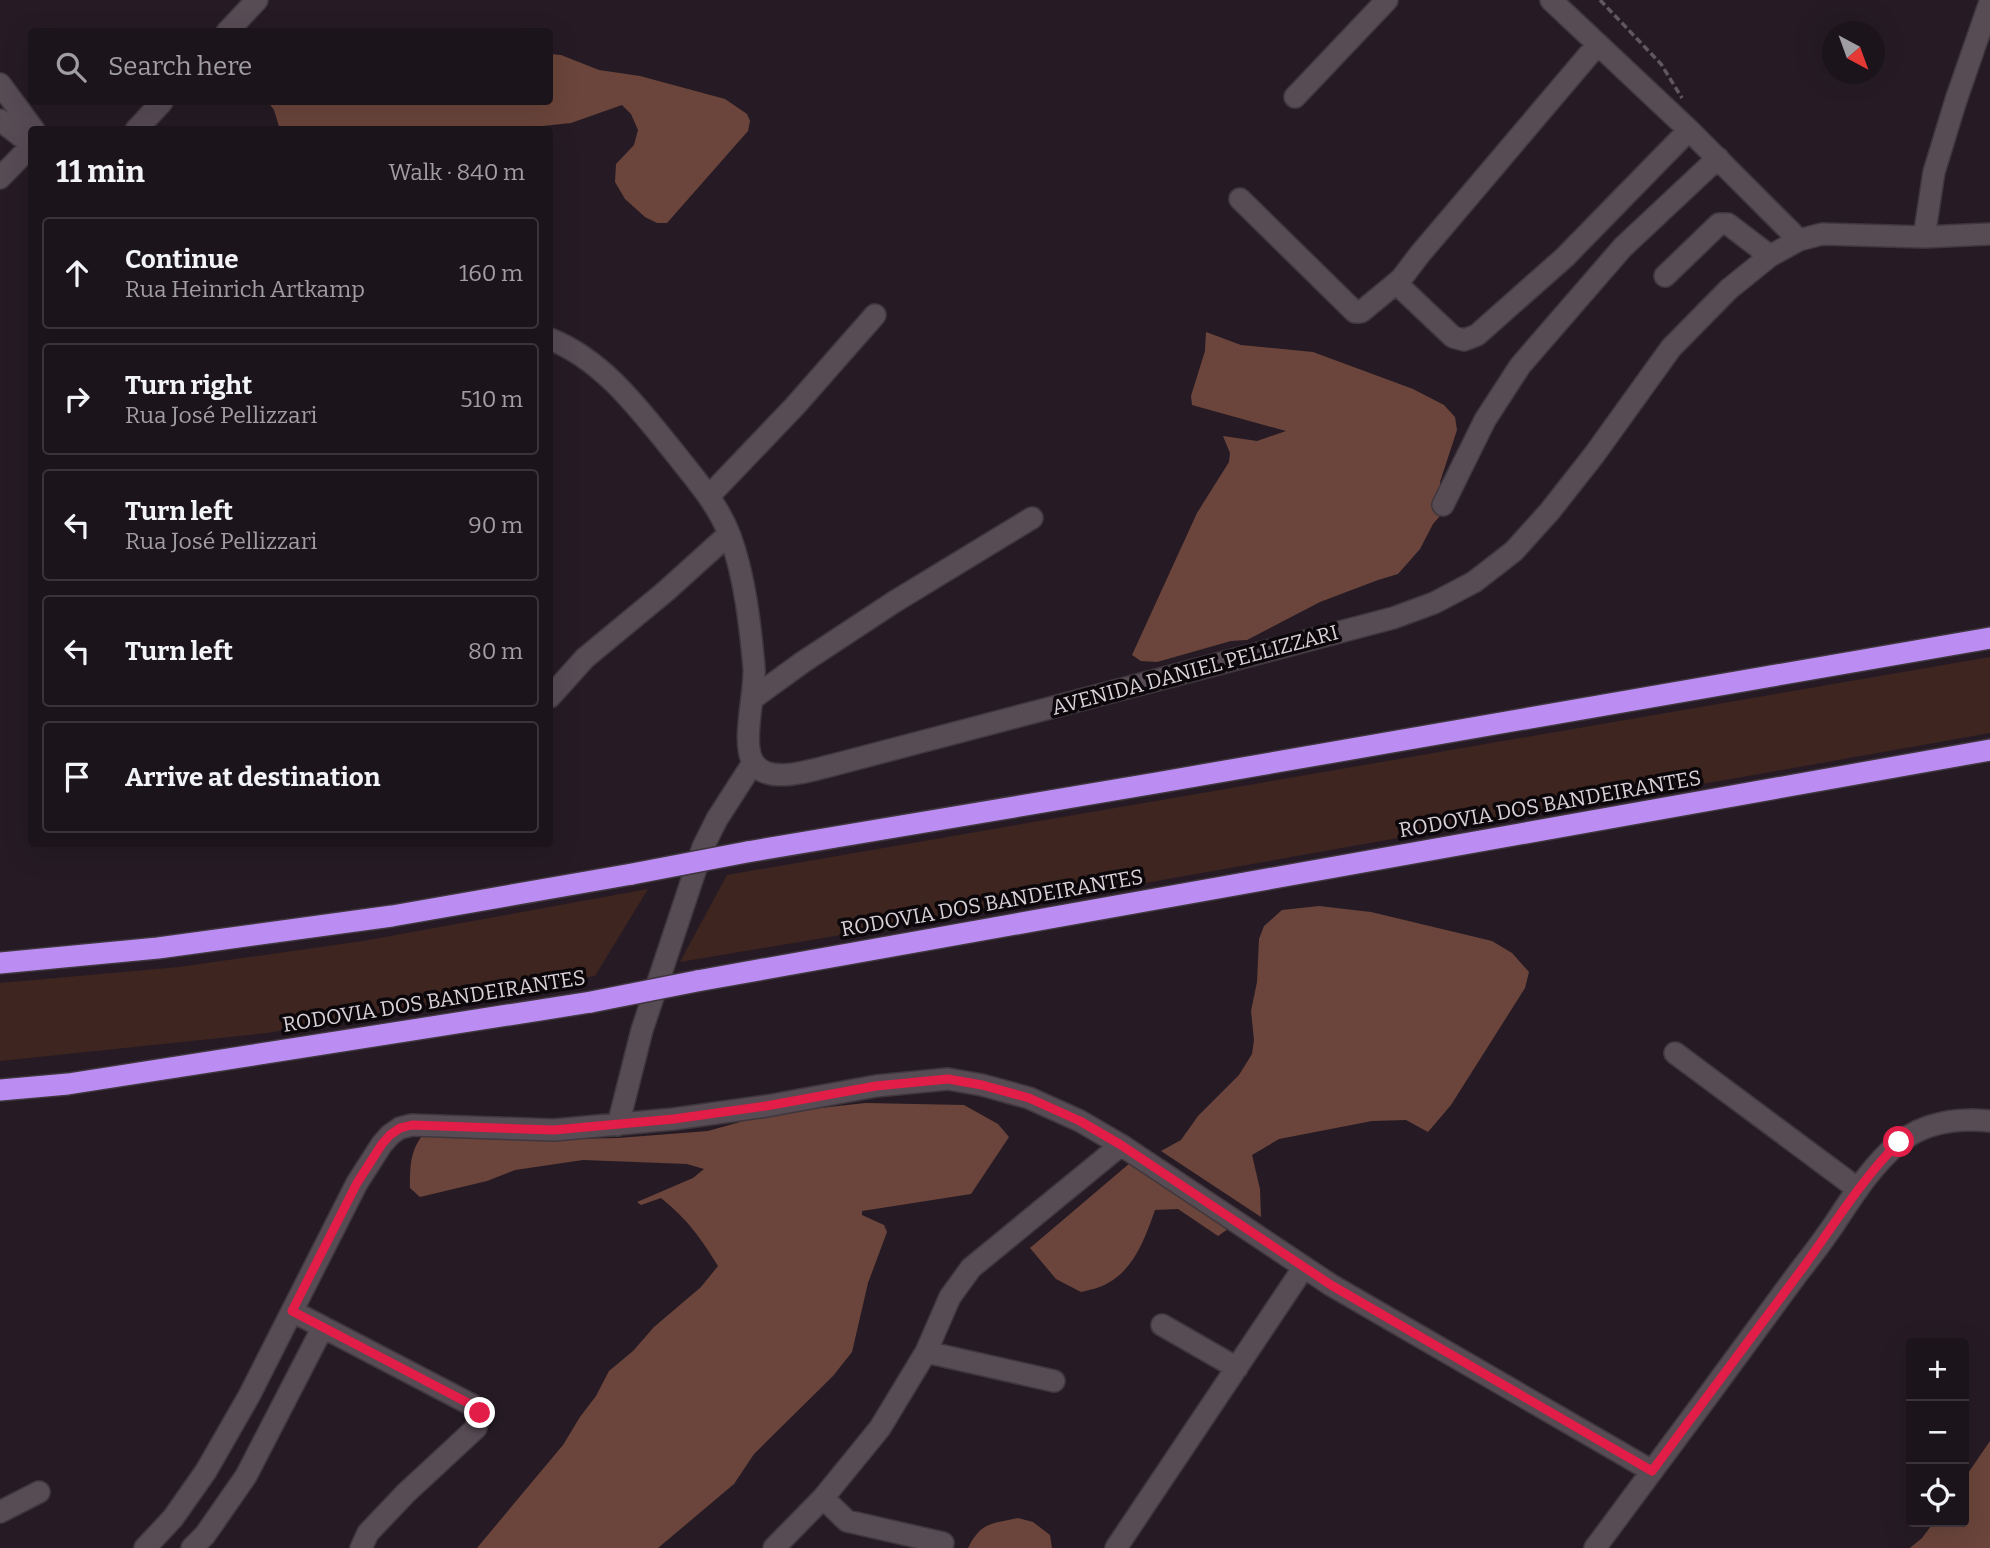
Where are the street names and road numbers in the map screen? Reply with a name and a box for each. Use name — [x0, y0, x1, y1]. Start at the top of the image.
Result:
street label: AVENIDA DANIEL PELLIZZARI — [1049, 619, 1341, 721]
street label: RODOVIA DOS BANDEIRANTES — [1397, 765, 1703, 843]
street label: RODOVIA DOS BANDEIRANTES — [839, 864, 1145, 942]
street label: RODOVIA DOS BANDEIRANTES — [281, 964, 587, 1038]

